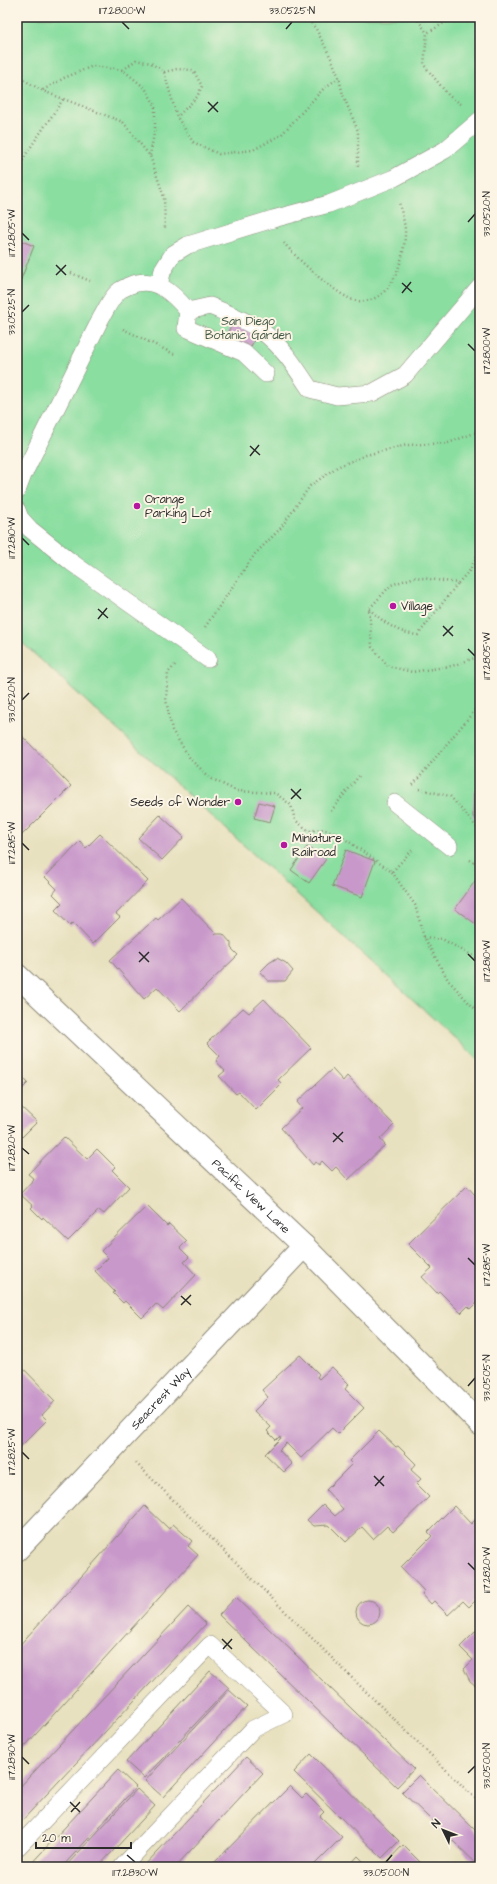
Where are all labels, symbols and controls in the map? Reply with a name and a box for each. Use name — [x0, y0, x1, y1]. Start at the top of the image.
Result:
text: 117.2800°W — [99, 4, 146, 18]
text: 33.0525°N — [269, 4, 315, 18]
text: 33.0520°N — [480, 191, 494, 237]
text: 117.2805°W — [5, 209, 19, 257]
text: 33.0525°N — [5, 289, 19, 335]
park label: San Diego Botanic Garden — [205, 313, 291, 344]
text: 117.2800°W — [480, 327, 494, 374]
place label: Orange Parking Lot — [145, 491, 212, 523]
marker: Orange Parking Lot — [132, 501, 142, 511]
text: 117.2810°W — [5, 517, 19, 559]
place label: Village — [401, 598, 433, 616]
marker: Village — [388, 601, 398, 611]
text: 117.2805°W — [480, 632, 494, 680]
text: 33.0520°N — [5, 677, 19, 723]
place label: Seeds of Wonder — [130, 794, 230, 811]
marker: Seeds of Wonder — [233, 797, 243, 807]
text: 117.2815°W — [5, 821, 19, 864]
place label: Miniature Railroad — [292, 830, 342, 861]
marker: Miniature Railroad — [279, 840, 289, 850]
text: 117.2810°W — [480, 940, 494, 982]
text: 117.2820°W — [5, 1124, 19, 1171]
street label: Pacific View Lane — [208, 1155, 294, 1238]
text: 117.2815°W — [480, 1243, 494, 1286]
text: 33.0505°N — [480, 1355, 494, 1401]
street label: Seacrest Way — [127, 1363, 196, 1434]
text: 117.2825°W — [5, 1428, 19, 1475]
text: 117.2820°W — [480, 1546, 494, 1593]
text: 117.2830°W — [5, 1734, 19, 1780]
text: 33.0500°N — [480, 1743, 494, 1789]
north arrow — [423, 1810, 463, 1850]
text: N — [428, 1816, 444, 1831]
scale bar — [36, 1824, 131, 1850]
text: 20 m — [42, 1830, 71, 1847]
text: 117.2830°W — [112, 1866, 158, 1880]
text: 33.0500°N — [363, 1866, 409, 1880]

